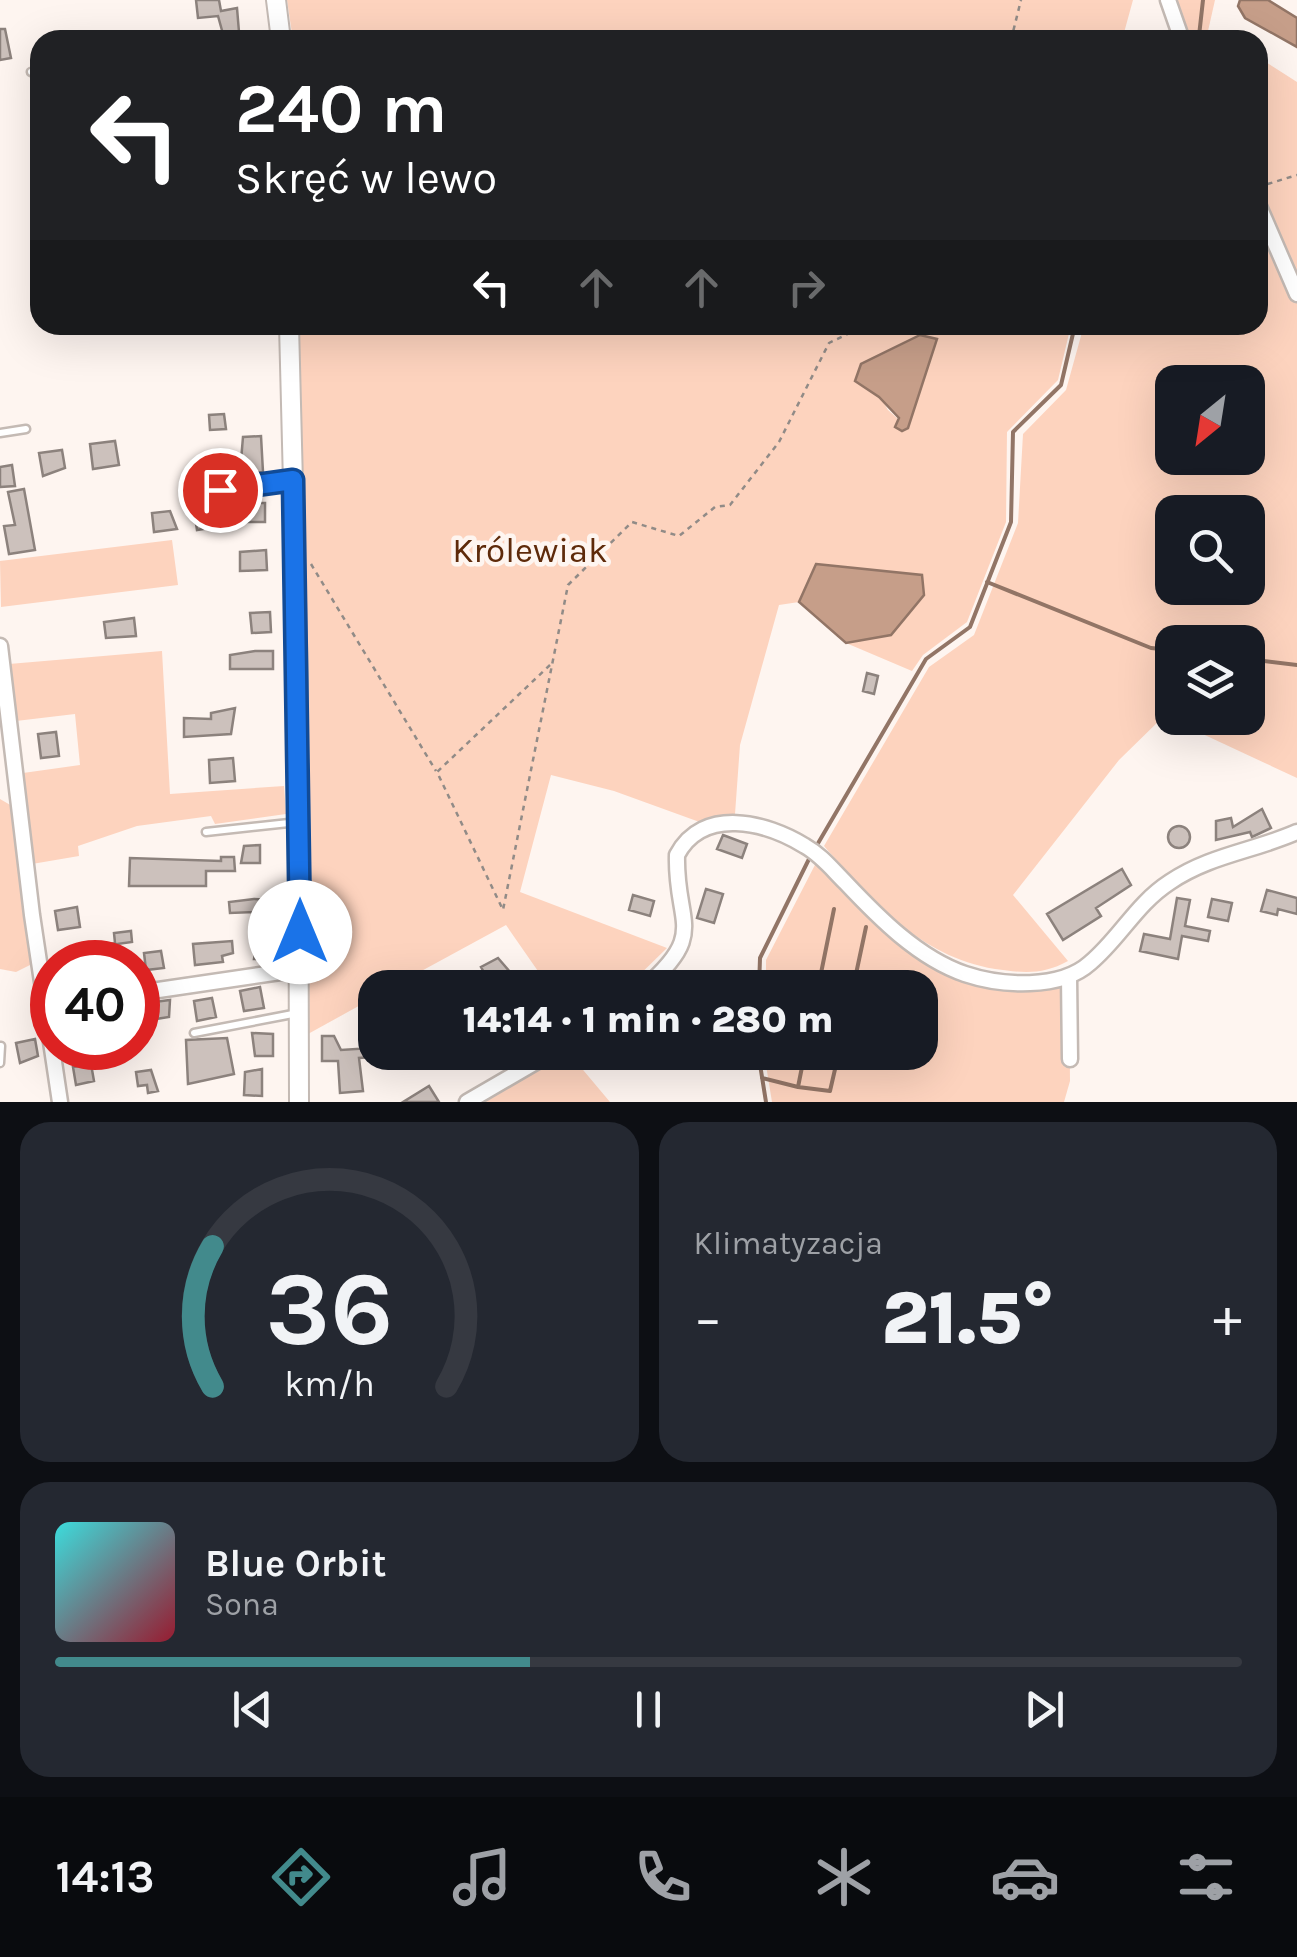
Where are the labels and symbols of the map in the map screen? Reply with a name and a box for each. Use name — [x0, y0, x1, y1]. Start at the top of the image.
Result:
north arrow — [1155, 365, 1265, 475]
pin — [178, 448, 263, 533]
park label: Królewiak — [452, 530, 608, 571]
position arrow — [248, 880, 352, 984]
speed limit sign: 40 — [30, 940, 160, 1070]

